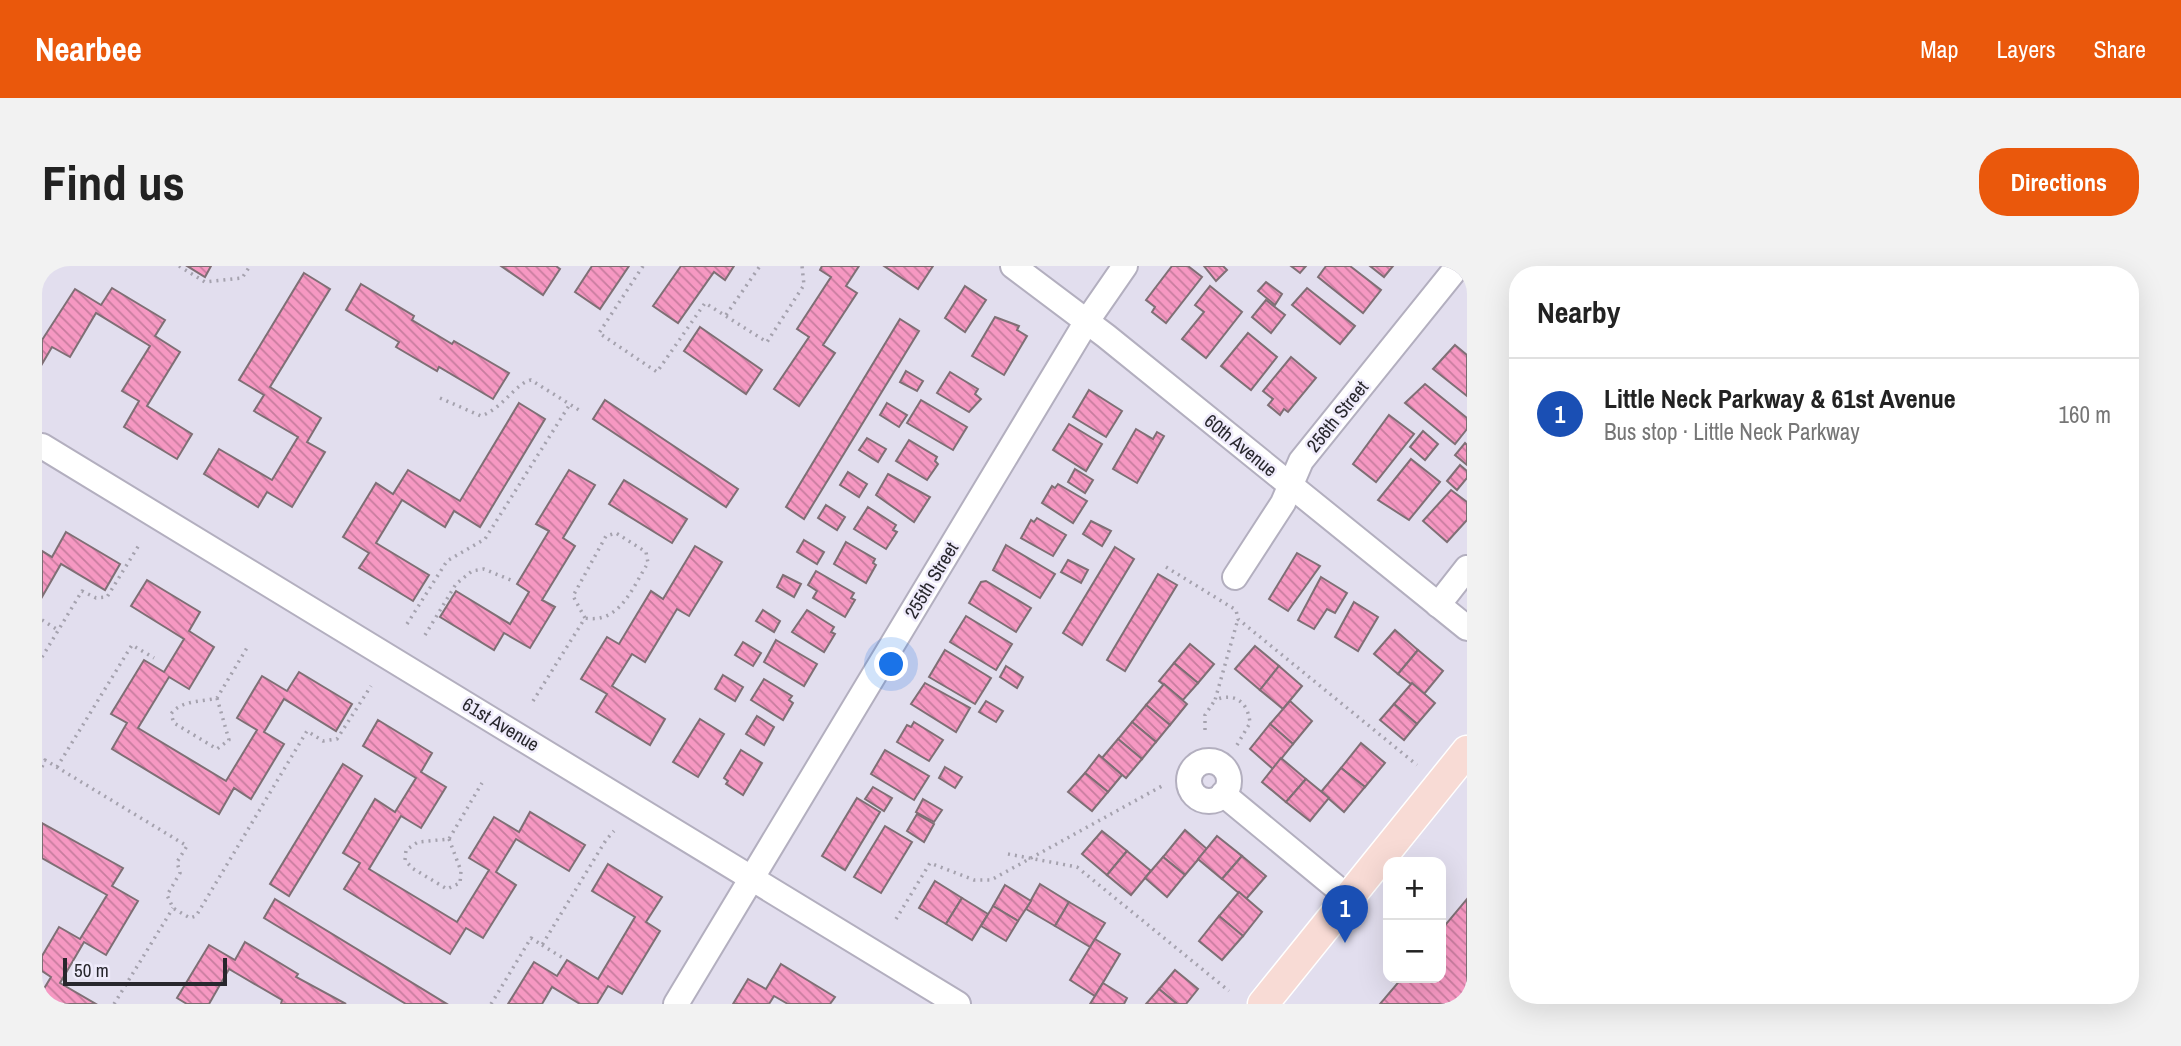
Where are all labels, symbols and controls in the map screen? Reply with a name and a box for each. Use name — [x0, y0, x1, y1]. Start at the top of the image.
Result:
text: Nearbee — [35, 27, 142, 71]
text: Map — [1920, 33, 1958, 65]
text: Layers — [1996, 33, 2055, 65]
text: Share — [2093, 33, 2146, 65]
button: Directions — [1979, 148, 2139, 216]
text: Find us — [42, 149, 185, 215]
text: Nearby — [1537, 292, 1620, 332]
street label: 256th Street — [1300, 374, 1374, 457]
text: Little Neck Parkway & 61st Avenue — [1604, 381, 1956, 416]
text: 1 — [1555, 399, 1565, 430]
text: 160 m — [2059, 399, 2111, 430]
street label: 60th Avenue — [1199, 408, 1283, 482]
text: Bus stop · Little Neck Parkway — [1604, 416, 1860, 447]
street label: 255th Street — [898, 536, 964, 623]
your location — [874, 647, 908, 681]
street label: 61st Avenue — [458, 691, 544, 757]
map controls — [1383, 857, 1446, 983]
button: + — [1383, 857, 1446, 920]
pin: 1 — [1322, 885, 1368, 943]
button: − — [1383, 920, 1446, 983]
scale bar — [63, 955, 228, 987]
text: 50 m — [74, 957, 109, 983]

